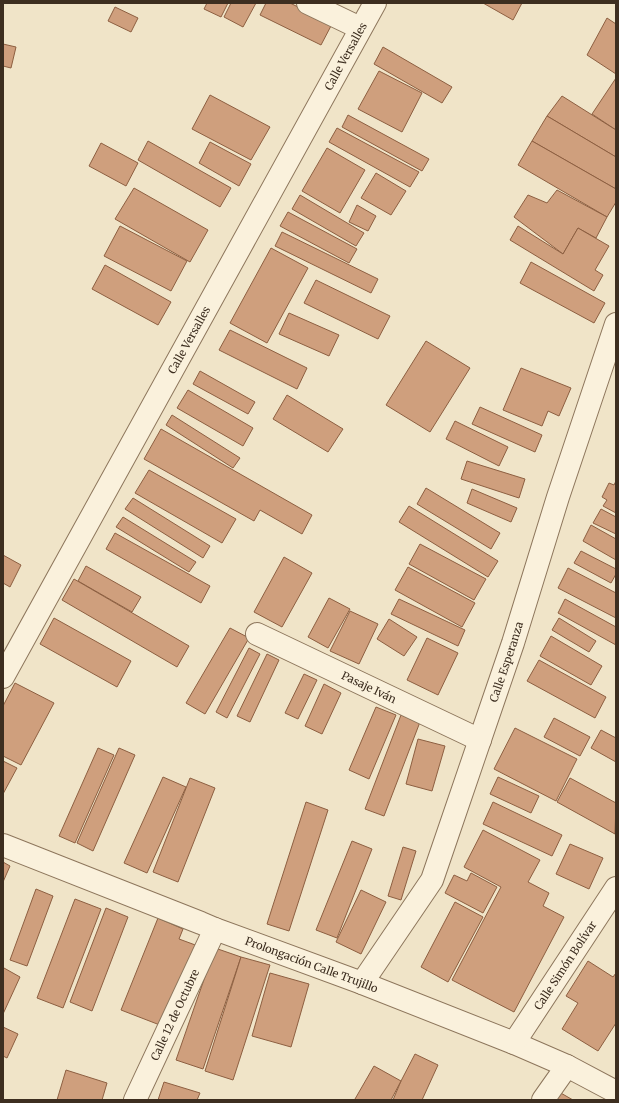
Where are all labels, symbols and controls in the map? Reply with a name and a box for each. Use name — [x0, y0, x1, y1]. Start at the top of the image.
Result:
street label: Calle Versalles — [321, 20, 370, 93]
street label: Calle Versalles — [165, 304, 213, 376]
street label: Calle Esperanza — [486, 620, 526, 704]
street label: Pasaje Iván — [339, 668, 399, 707]
street label: Calle Simón Bolívar — [531, 918, 599, 1012]
street label: Prolongación Calle Trujillo — [243, 934, 381, 996]
street label: Calle 12 de Octubre — [147, 967, 202, 1063]

